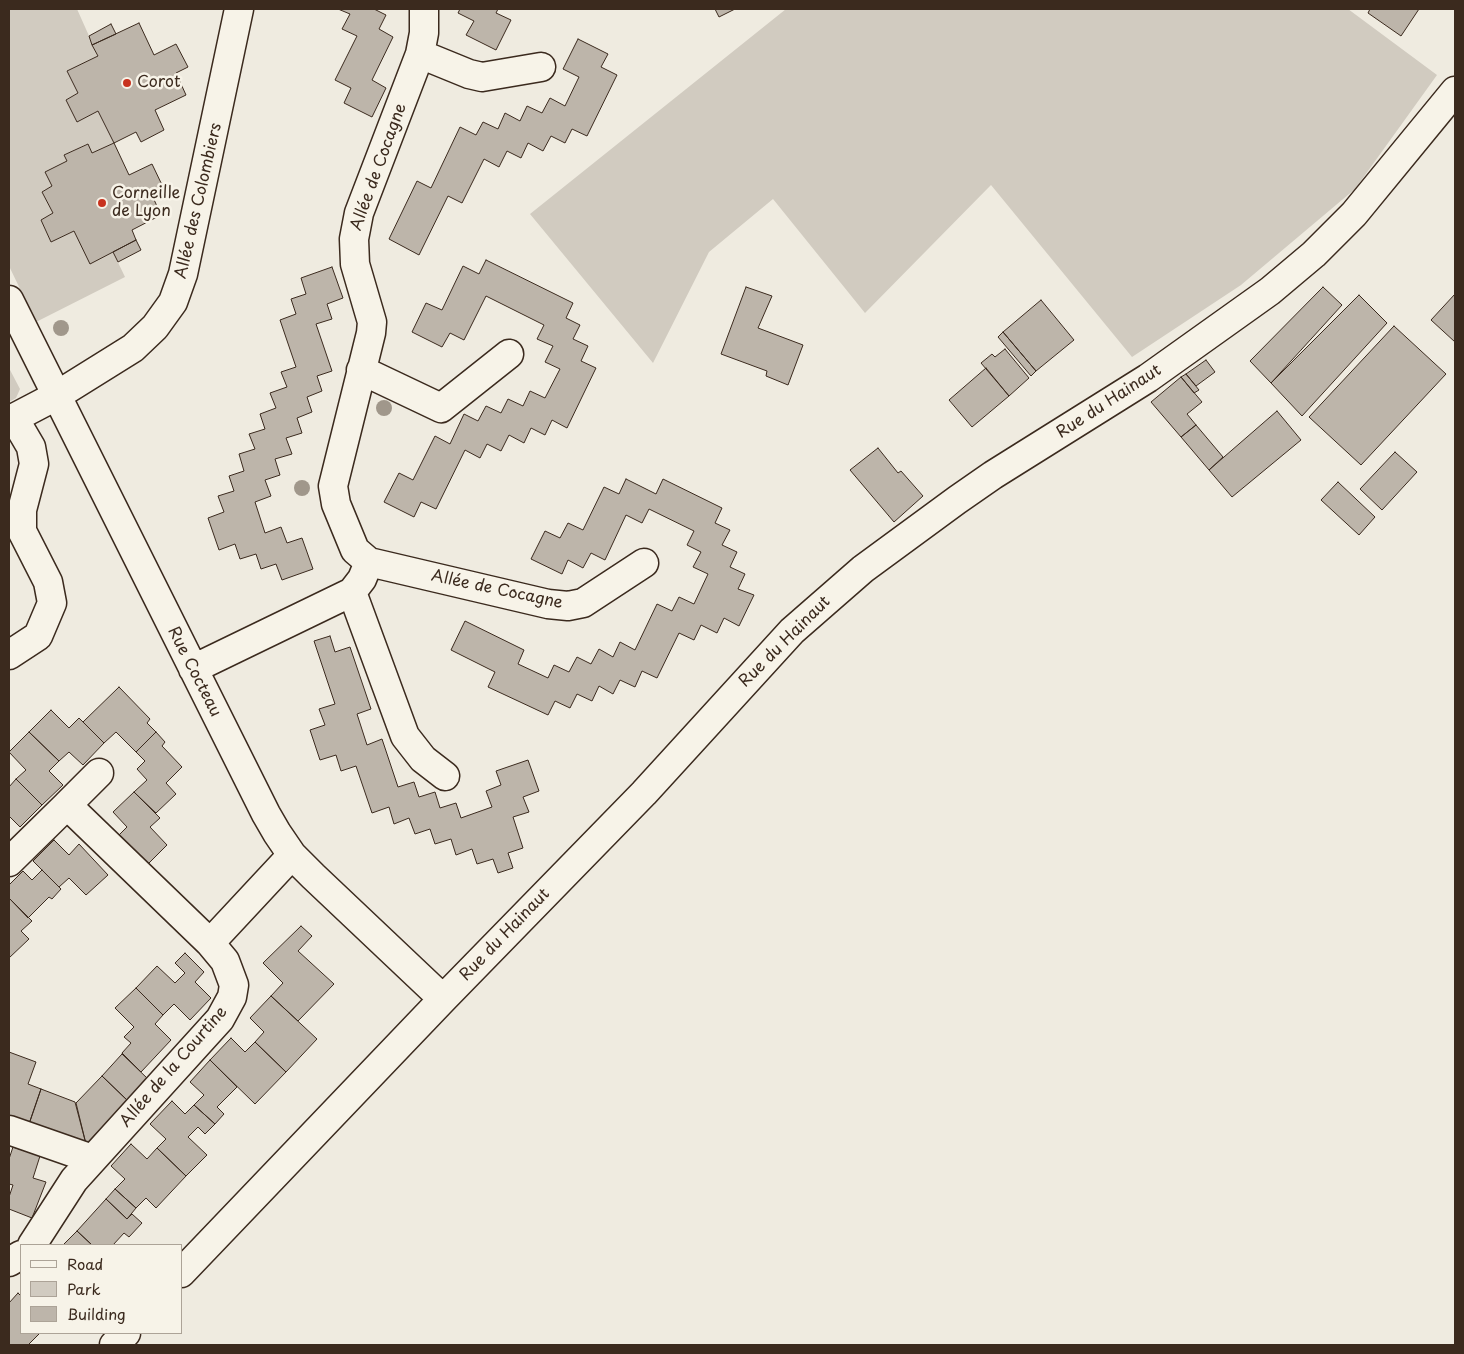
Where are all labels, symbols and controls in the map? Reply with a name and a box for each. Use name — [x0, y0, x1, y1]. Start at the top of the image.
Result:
place label: Corot — [137, 73, 180, 93]
marker: Corot — [121, 77, 133, 89]
street label: Allée de Cocagne — [347, 101, 411, 233]
street label: Allée des Colombiers — [172, 121, 226, 281]
place label: Corneille de Lyon — [112, 184, 180, 222]
marker: Corneille de Lyon — [96, 197, 108, 209]
street label: Rue du Hainaut — [1053, 361, 1165, 443]
street label: Allée de Cocagne — [429, 567, 565, 613]
street label: Rue du Hainaut — [735, 592, 835, 692]
street label: Rue Cocteau — [163, 624, 225, 720]
street label: Rue du Hainaut — [456, 885, 554, 985]
street label: Allée de la Courtine — [116, 1003, 232, 1131]
legend — [20, 1244, 182, 1334]
text: Road — [67, 1252, 103, 1275]
text: Park — [67, 1277, 101, 1300]
text: Building — [67, 1302, 126, 1325]

